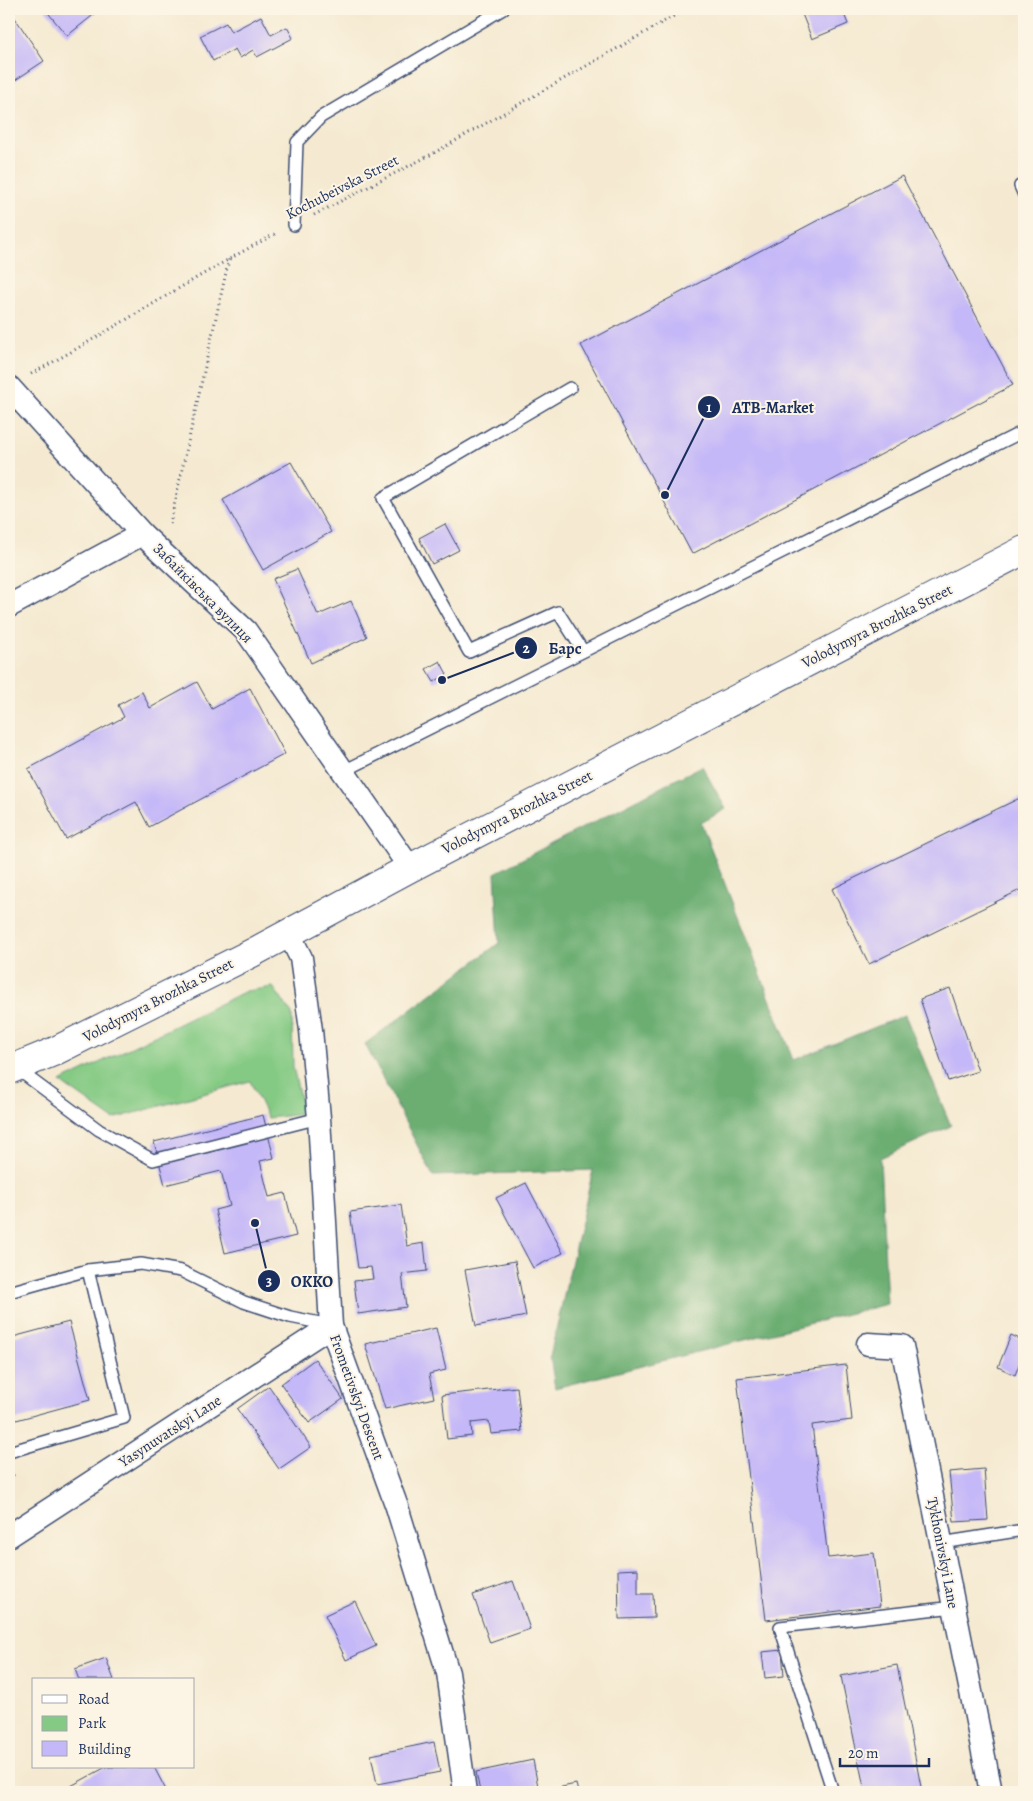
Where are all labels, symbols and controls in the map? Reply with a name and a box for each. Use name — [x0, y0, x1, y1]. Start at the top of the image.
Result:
street label: Kochubeivska Street — [282, 150, 402, 224]
callout: ATB-Market — [697, 392, 824, 423]
text: 1 — [706, 397, 712, 417]
text: ATB-Market — [731, 397, 815, 419]
street label: Забайківська вулиця — [149, 539, 257, 647]
street label: Volodymyra Brozhka Street — [797, 579, 956, 673]
callout: Барс — [514, 633, 592, 664]
text: 2 — [522, 638, 530, 658]
text: Барс — [548, 638, 582, 660]
street label: Volodymyra Brozhka Street — [437, 765, 596, 859]
street label: Volodymyra Brozhka Street — [78, 953, 237, 1047]
callout: OKKO — [256, 1266, 344, 1297]
text: 3 — [266, 1271, 272, 1291]
text: OKKO — [291, 1271, 333, 1293]
street label: Frometivskyi Descent — [325, 1331, 389, 1463]
street label: Yasynuvatskyi Lane — [114, 1390, 225, 1472]
street label: Tykhonivskyi Lane — [922, 1496, 964, 1611]
legend — [32, 1678, 195, 1768]
text: Road — [78, 1689, 110, 1709]
text: Park — [78, 1713, 107, 1733]
scale bar — [840, 1736, 929, 1768]
text: Building — [78, 1739, 131, 1759]
text: 20 m — [848, 1743, 879, 1763]

